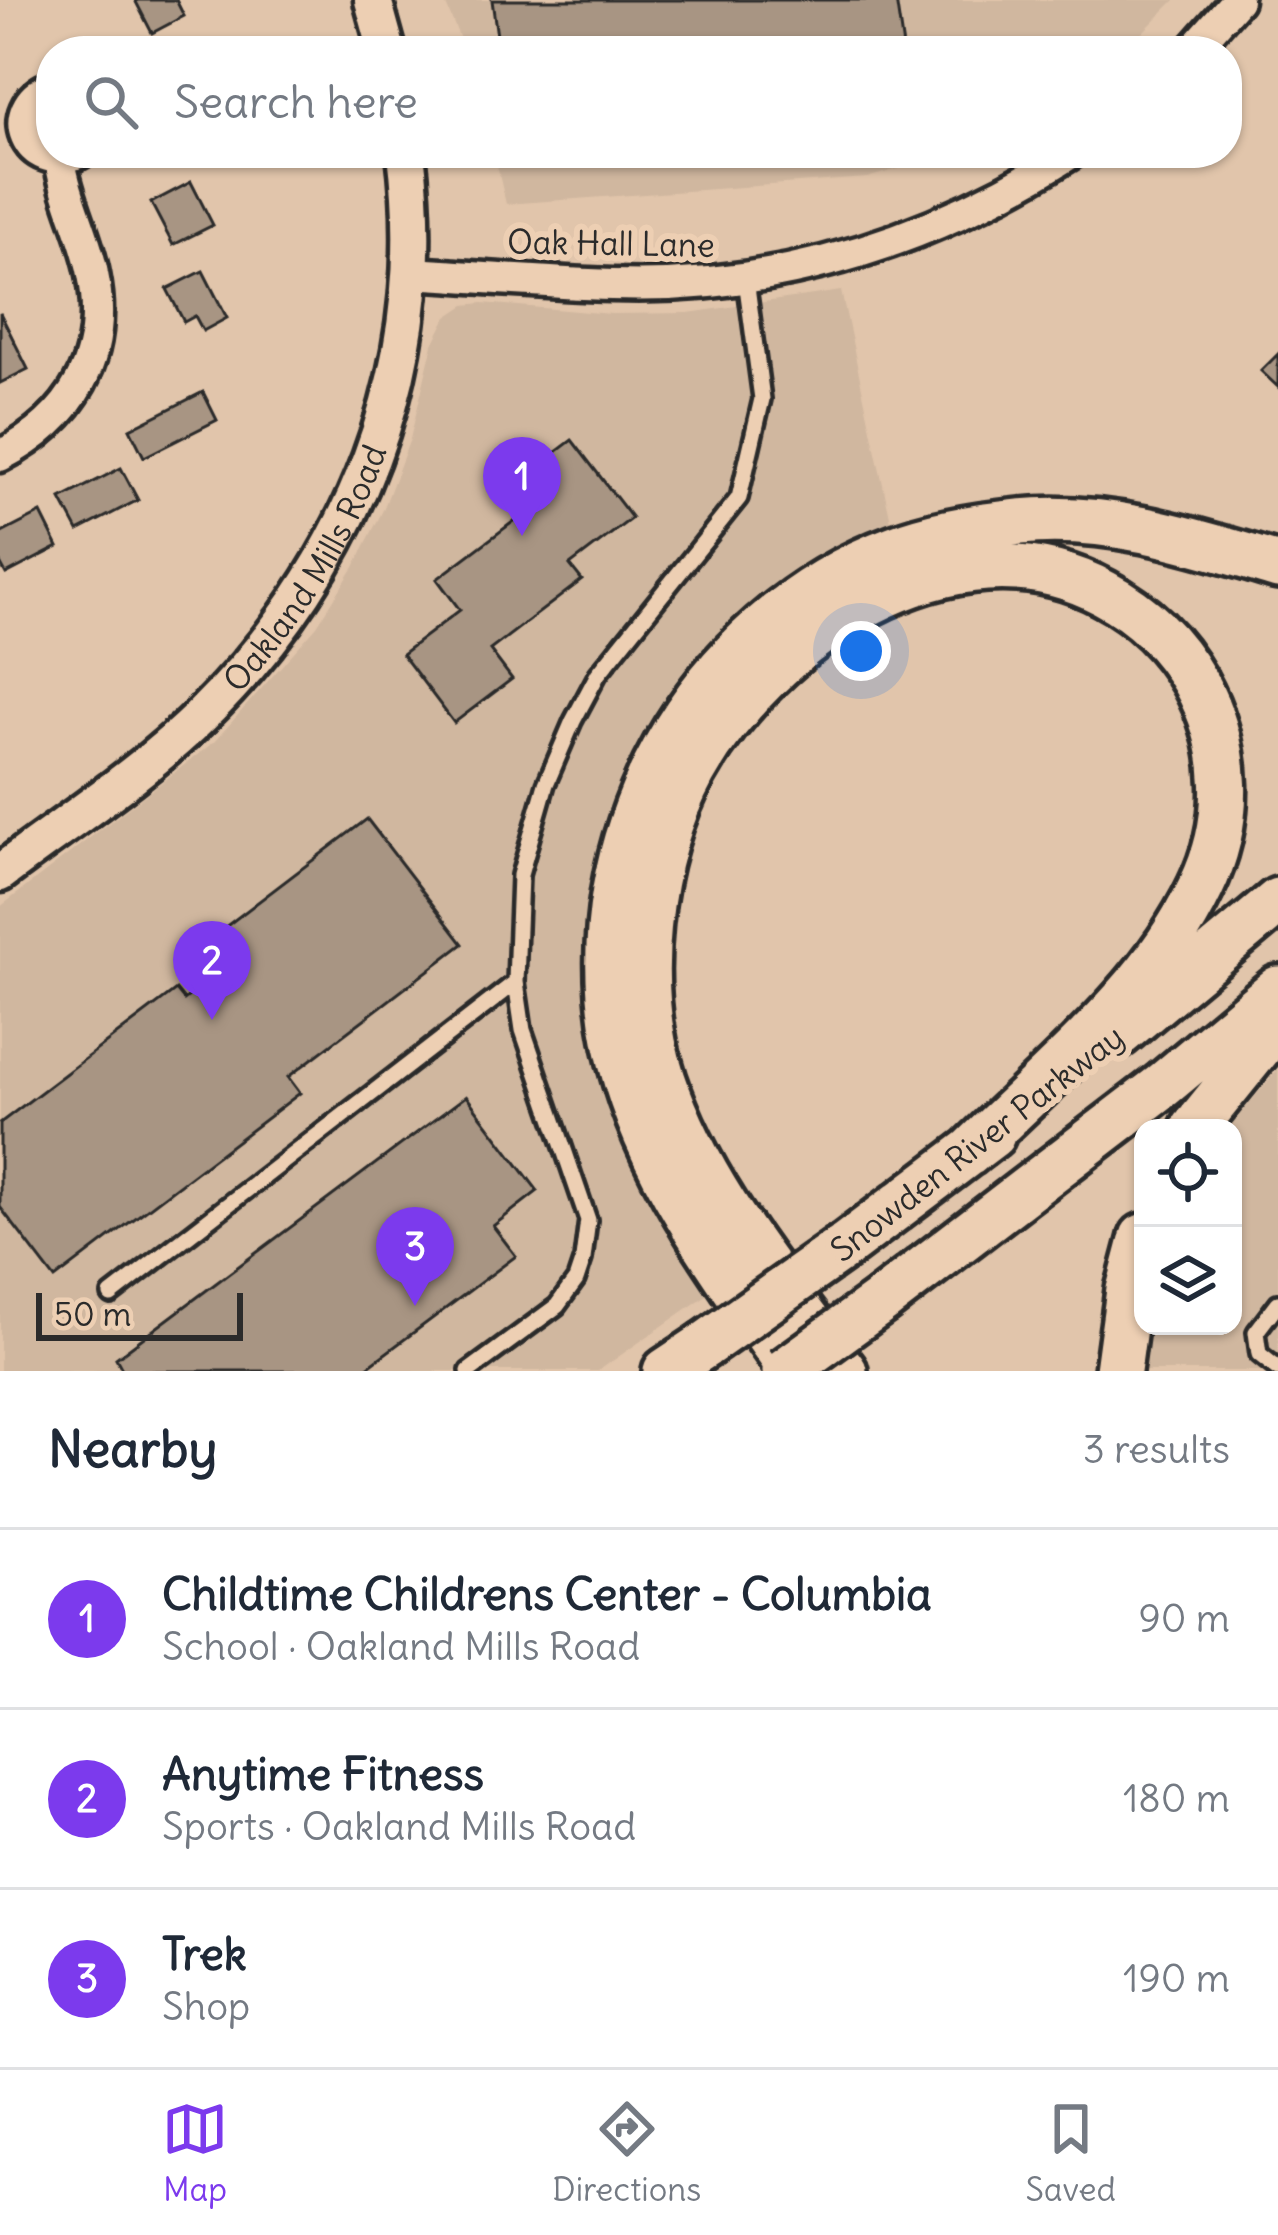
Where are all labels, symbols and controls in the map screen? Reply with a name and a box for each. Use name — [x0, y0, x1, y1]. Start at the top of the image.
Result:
search box — [36, 36, 1242, 168]
icon: search — [78, 69, 144, 135]
text: Search here — [174, 74, 418, 130]
street label: Oak Hall Lane — [507, 220, 715, 266]
pin: 1 — [483, 437, 561, 536]
street label: Oakland Mills Road — [214, 439, 395, 700]
your location — [831, 621, 891, 681]
pin: 2 — [173, 921, 251, 1020]
street label: Snowden River Parkway — [822, 1015, 1132, 1271]
map controls — [1134, 1119, 1242, 1335]
button: locate — [1134, 1119, 1242, 1227]
pin: 3 — [376, 1207, 454, 1306]
button: layers — [1134, 1227, 1242, 1335]
scale bar — [36, 1287, 243, 1340]
text: 50 m — [54, 1293, 131, 1335]
text: Nearby — [48, 1417, 217, 1481]
text: 3 results — [1083, 1425, 1230, 1474]
text: Childtime Childrens Center - Columbia — [162, 1566, 932, 1622]
text: 1 — [79, 1594, 95, 1643]
text: 90 m — [1138, 1594, 1230, 1643]
text: School · Oakland Mills Road — [162, 1622, 640, 1671]
text: Anytime Fitness — [162, 1746, 484, 1802]
text: 2 — [76, 1774, 98, 1823]
text: 180 m — [1123, 1774, 1230, 1823]
text: Sports · Oakland Mills Road — [162, 1802, 636, 1851]
text: Trek — [162, 1926, 247, 1982]
text: 3 — [76, 1954, 98, 2003]
text: 190 m — [1123, 1954, 1230, 2003]
text: Shop — [162, 1982, 250, 2031]
tab: Map — [162, 2096, 228, 2210]
tab: Directions — [552, 2096, 701, 2210]
tab: Saved — [1026, 2096, 1116, 2210]

